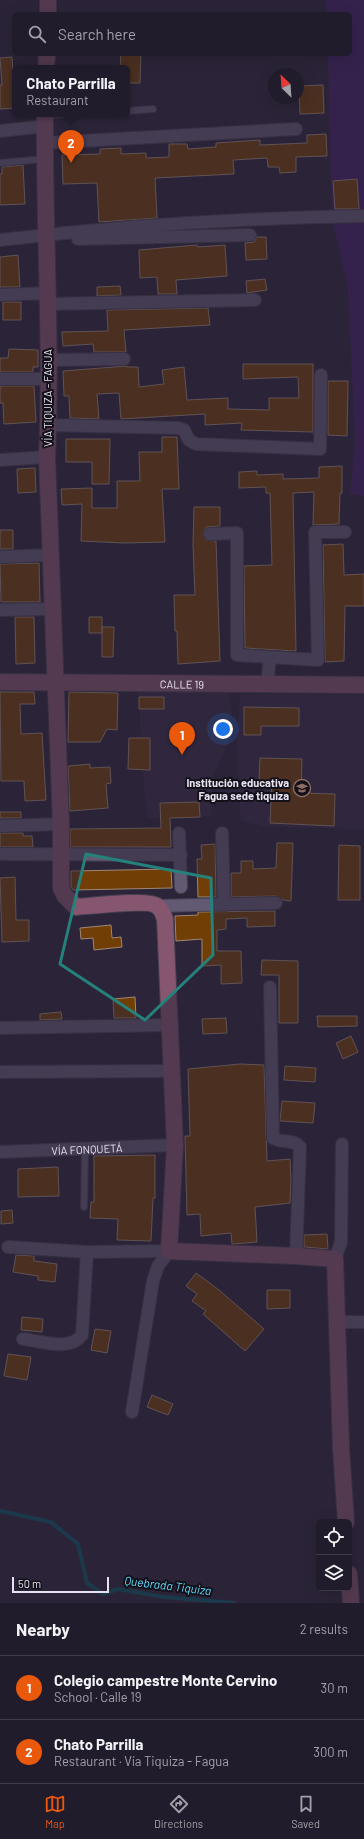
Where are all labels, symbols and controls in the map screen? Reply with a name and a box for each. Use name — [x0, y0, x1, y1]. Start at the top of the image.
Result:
search box — [12, 12, 352, 56]
icon: search — [26, 23, 48, 45]
text: Search here — [58, 25, 136, 43]
popup — [12, 65, 130, 117]
north arrow — [268, 68, 304, 104]
text: Chato Parrilla — [26, 74, 116, 92]
text: Restaurant — [26, 92, 89, 108]
pin: 2 — [58, 130, 84, 163]
street label: VÍA TIQUIZA - FAGUA — [41, 349, 54, 447]
street label: CALLE 19 — [160, 677, 204, 690]
your location — [213, 719, 233, 739]
pin: 1 — [169, 722, 195, 755]
place label: Institución educativa Fagua sede tiquiza — [186, 776, 289, 802]
school or university icon: Institución educativa Fagua sede tiquiza — [292, 778, 312, 798]
street label: VÍA FONQUETÁ — [51, 1141, 123, 1156]
map controls — [316, 1519, 352, 1591]
button: locate — [316, 1519, 352, 1555]
button: layers — [316, 1555, 352, 1591]
water label: Quebrada Tiquiza — [124, 1573, 212, 1597]
scale bar — [12, 1575, 109, 1594]
text: 50 m — [18, 1577, 41, 1590]
text: Nearby — [16, 1619, 70, 1639]
text: 2 results — [300, 1621, 348, 1637]
text: Colegio campestre Monte Cervino — [54, 1671, 277, 1689]
text: 1 — [27, 1680, 31, 1696]
text: 30 m — [321, 1680, 348, 1696]
text: School · Calle 19 — [54, 1689, 142, 1705]
text: Chato Parrilla — [54, 1735, 143, 1753]
text: 2 — [25, 1744, 33, 1760]
text: 300 m — [313, 1744, 348, 1760]
text: Restaurant · Vía Tiquiza - Fagua — [54, 1753, 229, 1769]
tab: Map — [44, 1793, 66, 1830]
tab: Directions — [154, 1793, 203, 1830]
tab: Saved — [291, 1793, 320, 1830]

